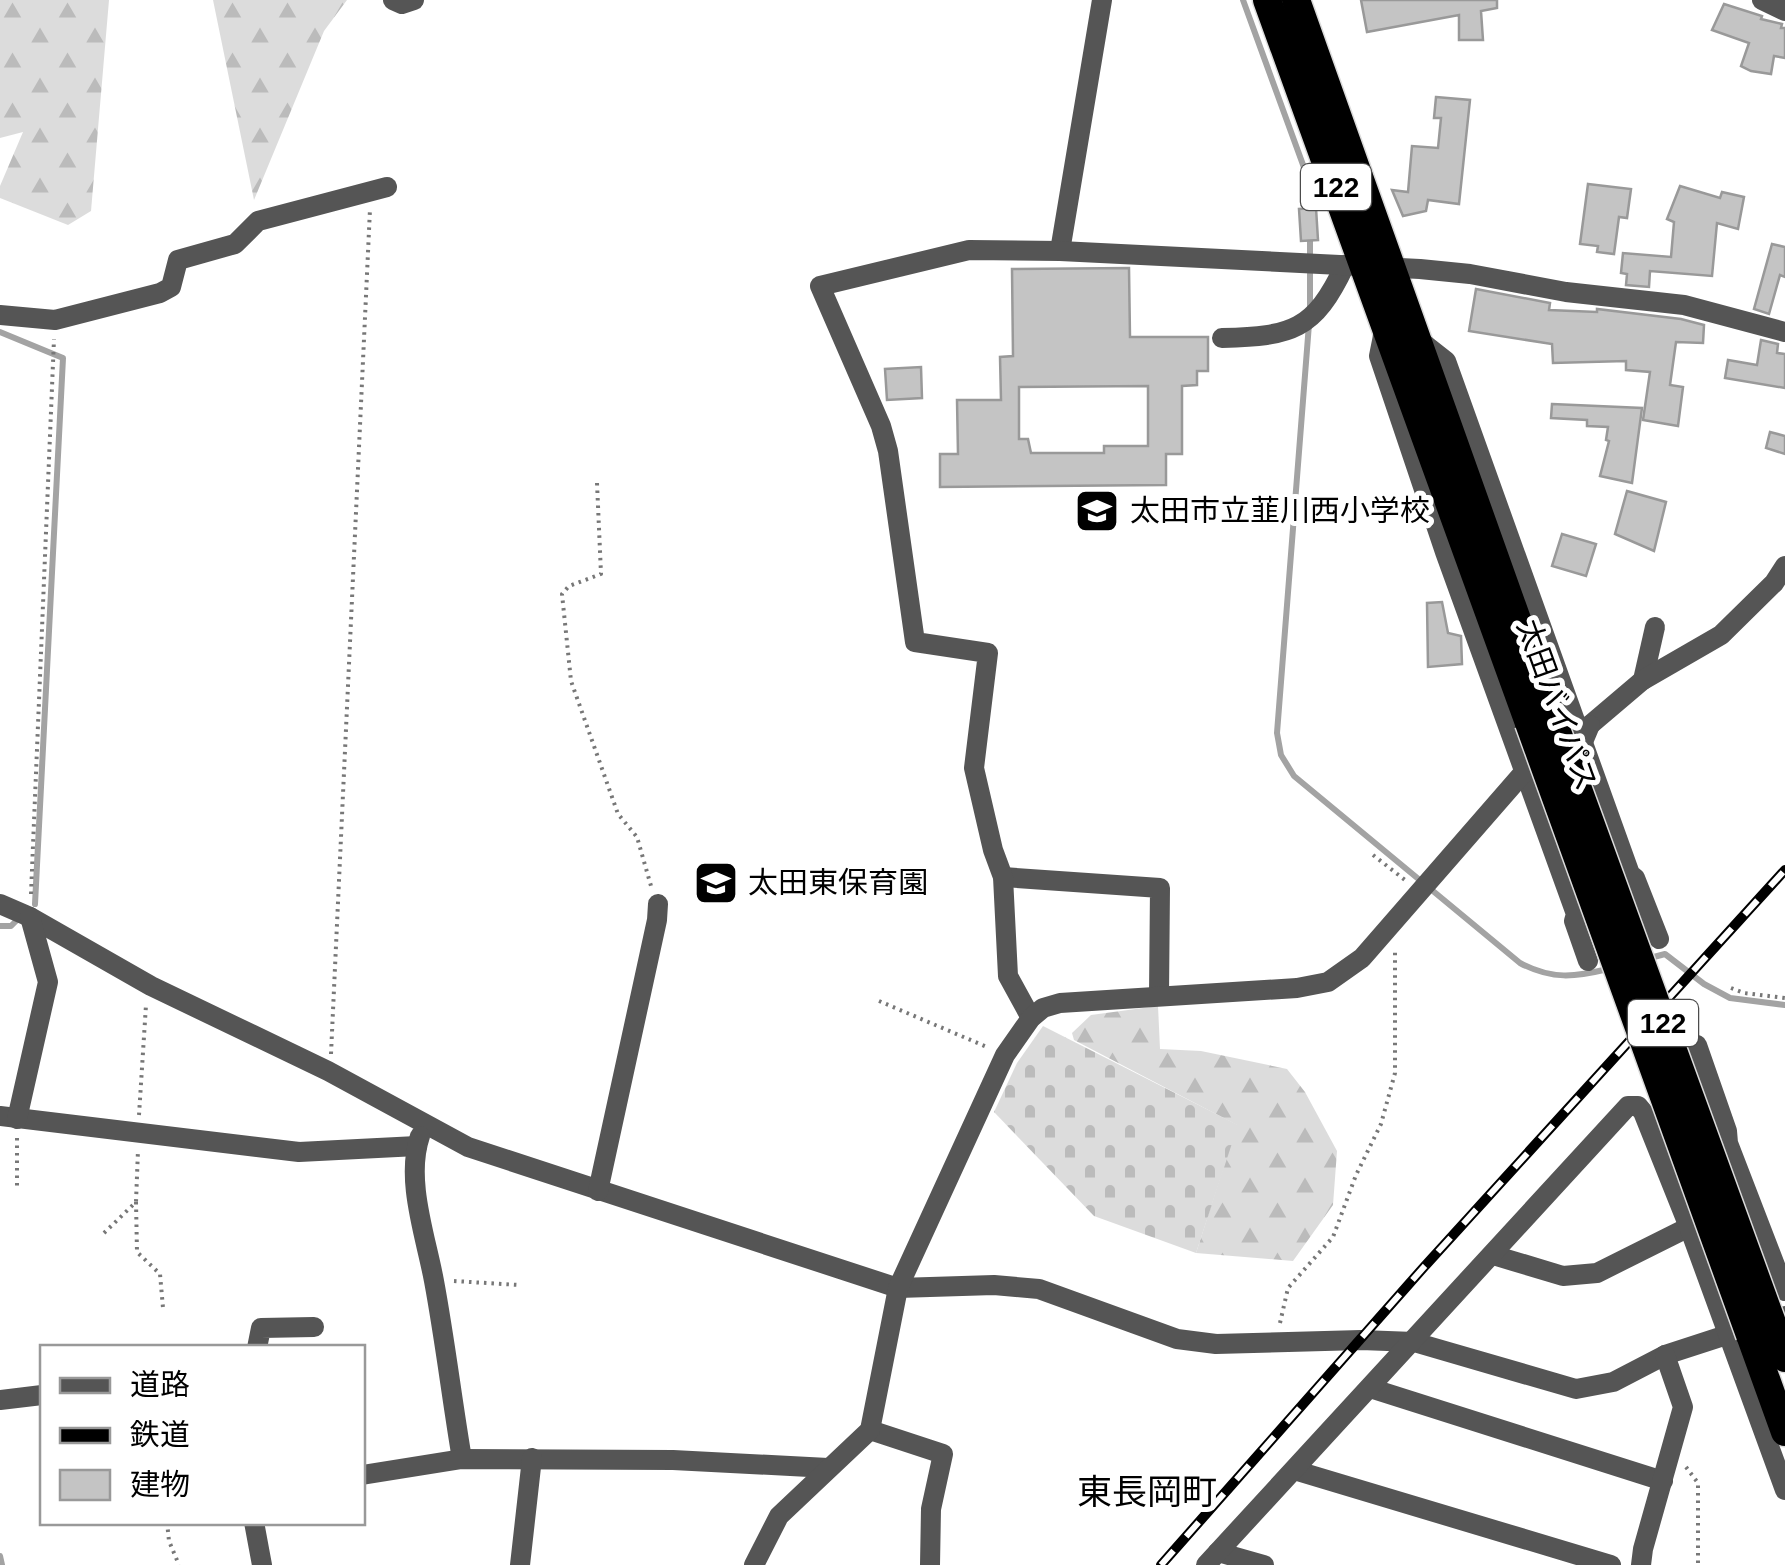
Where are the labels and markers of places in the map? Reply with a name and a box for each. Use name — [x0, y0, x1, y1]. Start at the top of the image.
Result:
school or university icon: 太田市立韮川西小学校 — [1074, 488, 1120, 534]
place label: 太田市立韮川西小学校 — [1130, 494, 1430, 527]
school or university icon: 太田東保育園 — [693, 860, 739, 906]
place label: 太田東保育園 — [748, 866, 928, 899]

